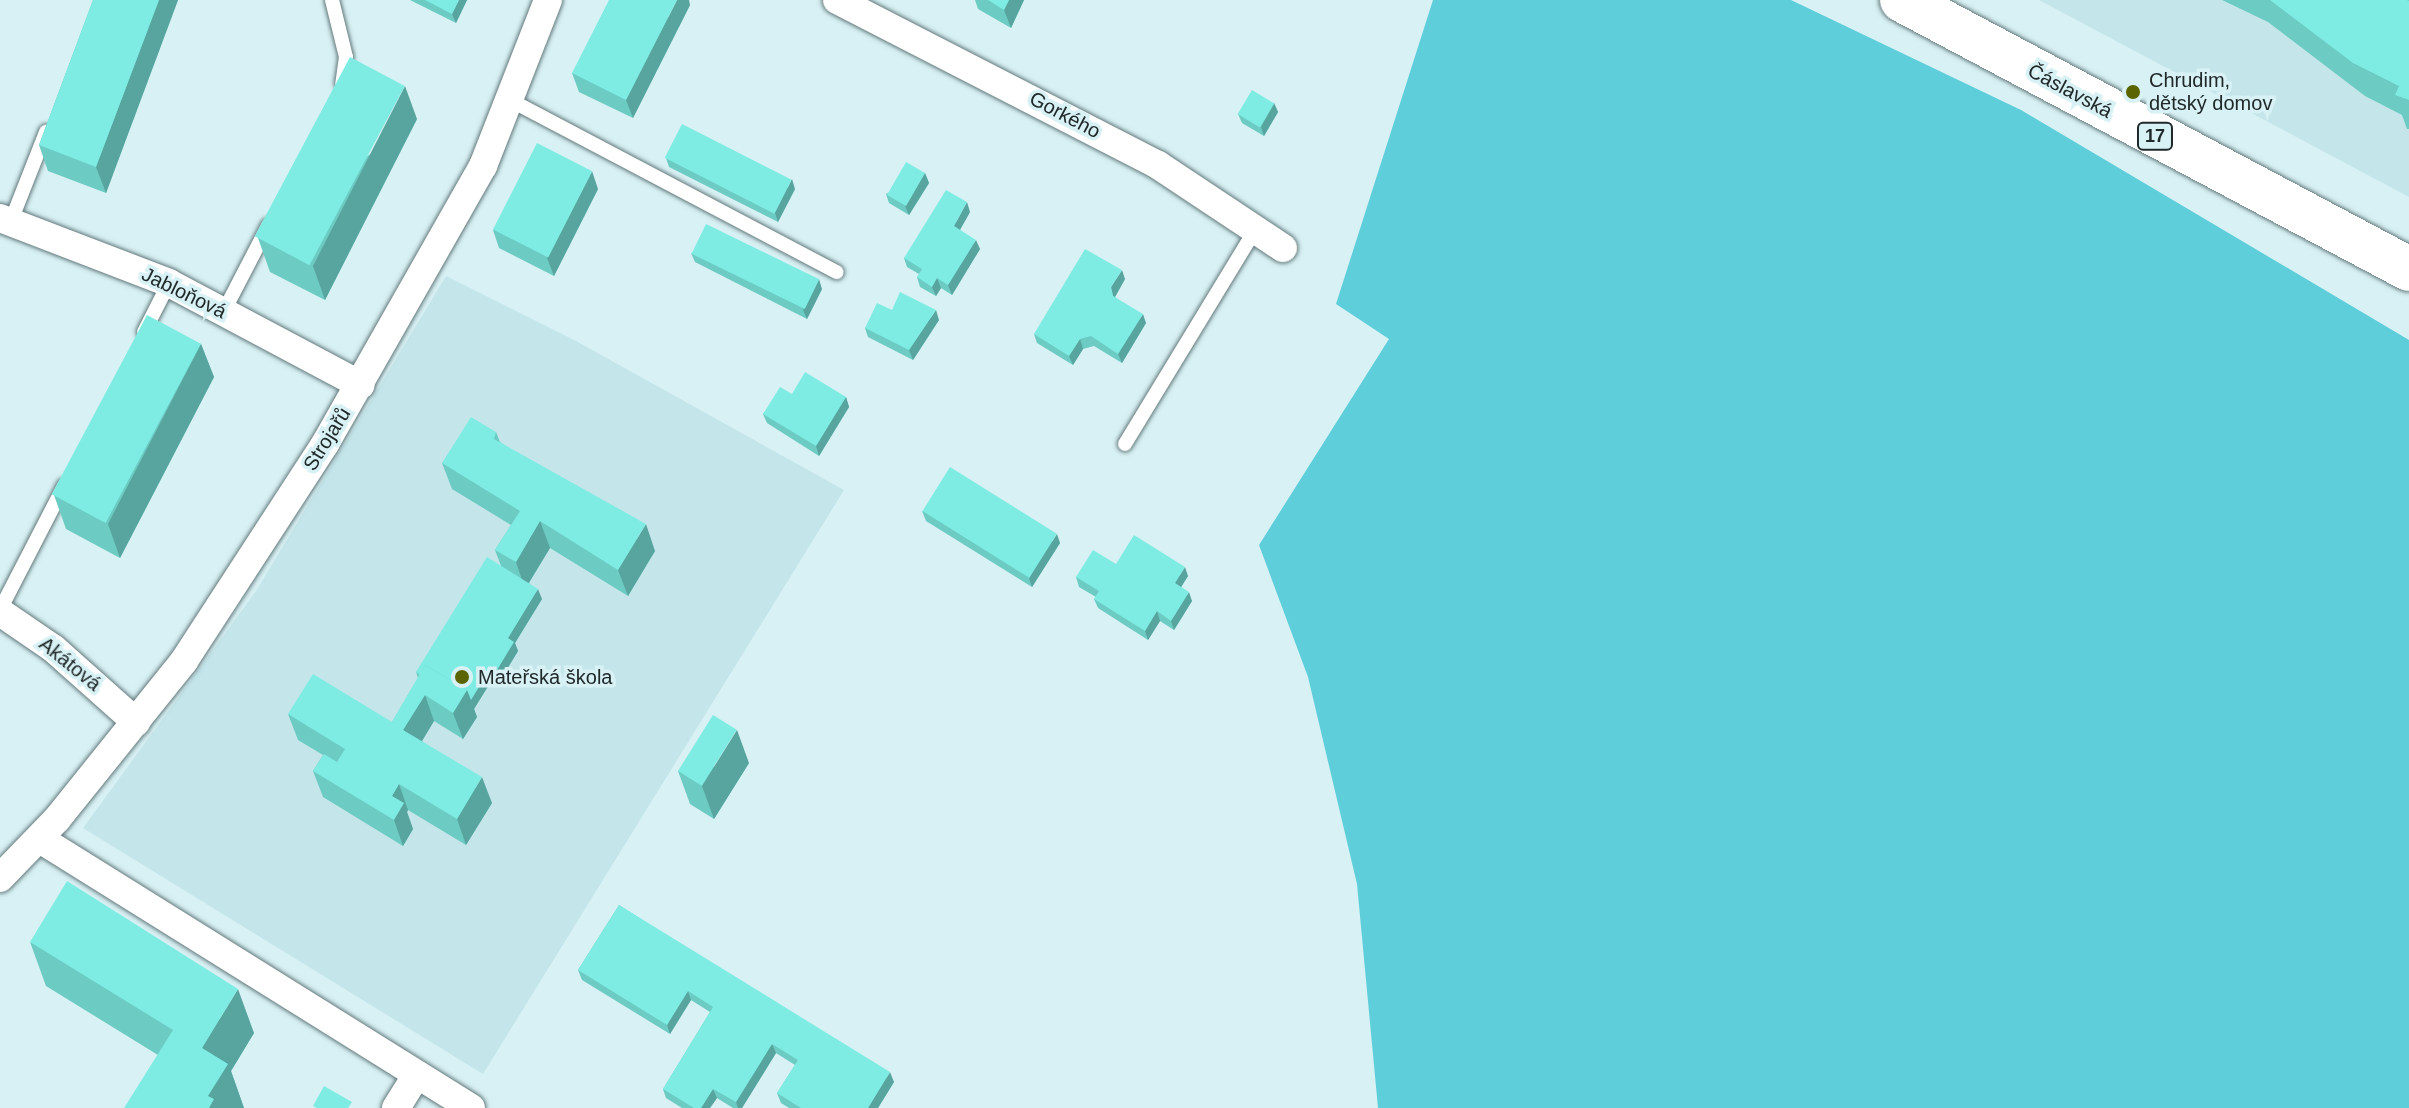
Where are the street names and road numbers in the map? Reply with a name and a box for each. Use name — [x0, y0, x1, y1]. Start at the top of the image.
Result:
street label: Čáslavská — [2024, 59, 2116, 123]
street label: Gorkého — [1026, 86, 1104, 144]
road number: 17 — [2135, 122, 2175, 150]
street label: Jabloňová — [138, 262, 230, 324]
street label: Strojařů — [298, 403, 356, 475]
street label: Akátová — [34, 632, 106, 696]

